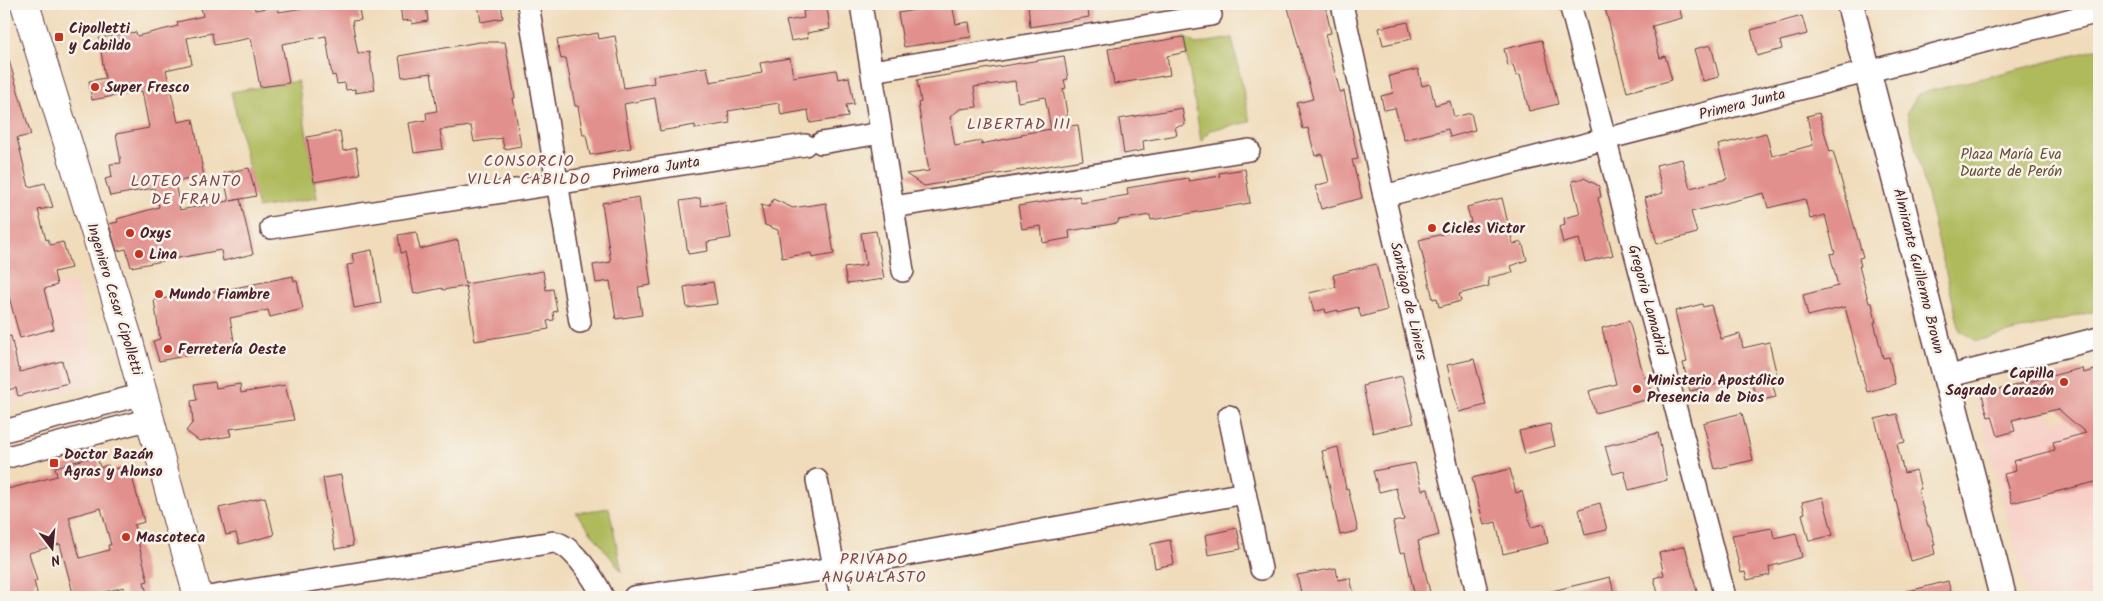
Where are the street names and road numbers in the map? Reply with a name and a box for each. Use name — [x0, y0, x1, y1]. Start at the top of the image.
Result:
street label: Primera Junta — [1696, 83, 1788, 127]
street label: Primera Junta — [611, 150, 702, 188]
street label: Almirante Guillermo Brown — [1886, 186, 1950, 357]
street label: Ingeniero Cesar Cipolletti — [79, 220, 149, 380]
street label: Santiago de Liniers — [1383, 240, 1433, 363]
street label: Gregorio Lamadrid — [1621, 242, 1673, 359]

